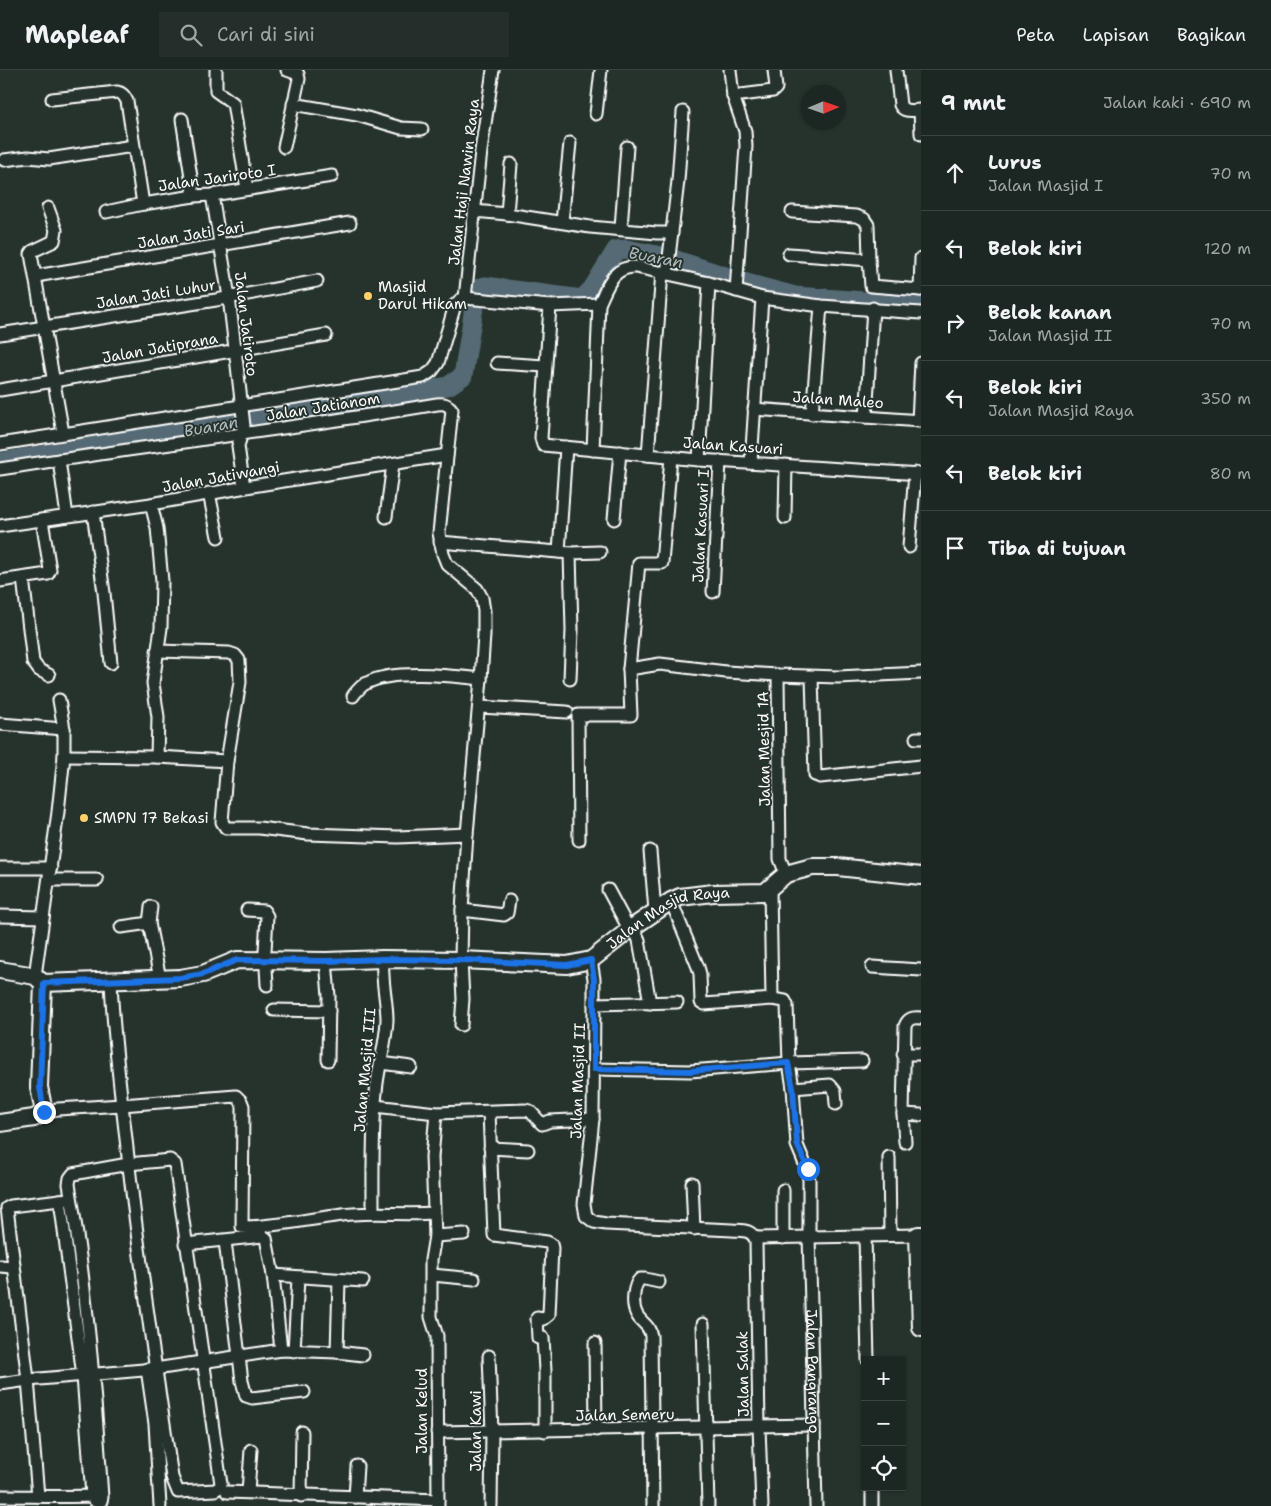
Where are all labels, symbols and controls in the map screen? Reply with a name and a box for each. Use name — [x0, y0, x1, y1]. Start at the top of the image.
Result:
search box — [159, 12, 509, 57]
text: Mapleaf — [25, 19, 129, 51]
icon: search — [177, 21, 205, 49]
text: Cari di sini — [217, 22, 315, 47]
text: Peta — [1016, 23, 1055, 47]
text: Lapisan — [1083, 23, 1149, 47]
text: Bagikan — [1177, 23, 1246, 47]
north arrow — [801, 85, 846, 130]
text: 9 mnt — [941, 89, 1006, 117]
text: Jalan kaki · 690 m — [1103, 92, 1251, 113]
street label: Jalan Haji Nawin Raya — [444, 97, 484, 267]
text: Lurus — [988, 150, 1042, 175]
icon: ahead — [941, 159, 969, 187]
street label: Jalan Jariroto I — [157, 160, 277, 196]
text: 70 m — [1210, 163, 1251, 184]
text: Jalan Masjid I — [988, 175, 1103, 196]
street label: Jalan Jati Sari — [136, 217, 246, 253]
icon: left — [941, 234, 969, 262]
text: Belok kiri — [988, 236, 1082, 261]
text: 120 m — [1204, 238, 1251, 259]
water label: Buaran — [627, 242, 685, 273]
street label: Jalan Jatiroto — [230, 271, 262, 377]
street label: Jalan Jati Luhur — [95, 275, 217, 313]
place label: Masjid Darul Hikam — [378, 277, 467, 314]
marker: Masjid Darul Hikam — [362, 290, 374, 302]
text: Belok kanan — [988, 300, 1112, 325]
icon: right — [941, 309, 969, 337]
text: 70 m — [1210, 313, 1251, 334]
text: Jalan Masjid II — [988, 325, 1112, 346]
street label: Jalan Jatiprana — [101, 328, 220, 368]
text: Belok kiri — [988, 375, 1082, 400]
icon: left — [941, 384, 969, 412]
street label: Jalan Maleo — [792, 387, 884, 413]
street label: Jalan Jatianom — [265, 388, 381, 426]
text: 350 m — [1200, 388, 1251, 409]
text: Jalan Masjid Raya — [988, 400, 1134, 421]
water label: Buaran — [182, 411, 240, 442]
street label: Jalan Kasuari — [682, 433, 784, 459]
street label: Jalan Jatiwangi — [161, 457, 281, 497]
icon: left — [941, 459, 969, 487]
text: Belok kiri — [988, 461, 1082, 486]
text: 80 m — [1210, 463, 1251, 484]
street label: Jalan Kasuari I — [688, 469, 714, 583]
icon: arrive — [941, 534, 969, 562]
text: Tiba di tujuan — [988, 536, 1126, 561]
street label: Jalan Mesjid 1A — [753, 691, 775, 807]
place label: SMPN 17 Bekasi — [94, 808, 209, 828]
marker: SMPN 17 Bekasi — [78, 812, 90, 824]
street label: Jalan Masjid Raya — [603, 883, 731, 954]
street label: Jalan Masjid III — [350, 1007, 380, 1133]
street label: Jalan Masjid II — [566, 1022, 590, 1140]
route end — [33, 1101, 56, 1124]
route start — [797, 1158, 820, 1181]
street label: Jalan Pangrango — [801, 1309, 824, 1434]
street label: Jalan Salak — [732, 1331, 754, 1417]
map controls — [861, 1356, 906, 1491]
button: + — [861, 1356, 906, 1401]
street label: Jalan Kelud — [412, 1367, 432, 1454]
street label: Jalan Kawi — [466, 1390, 486, 1472]
button: − — [861, 1401, 906, 1446]
street label: Jalan Semeru — [575, 1404, 675, 1426]
button: locate — [861, 1446, 906, 1491]

